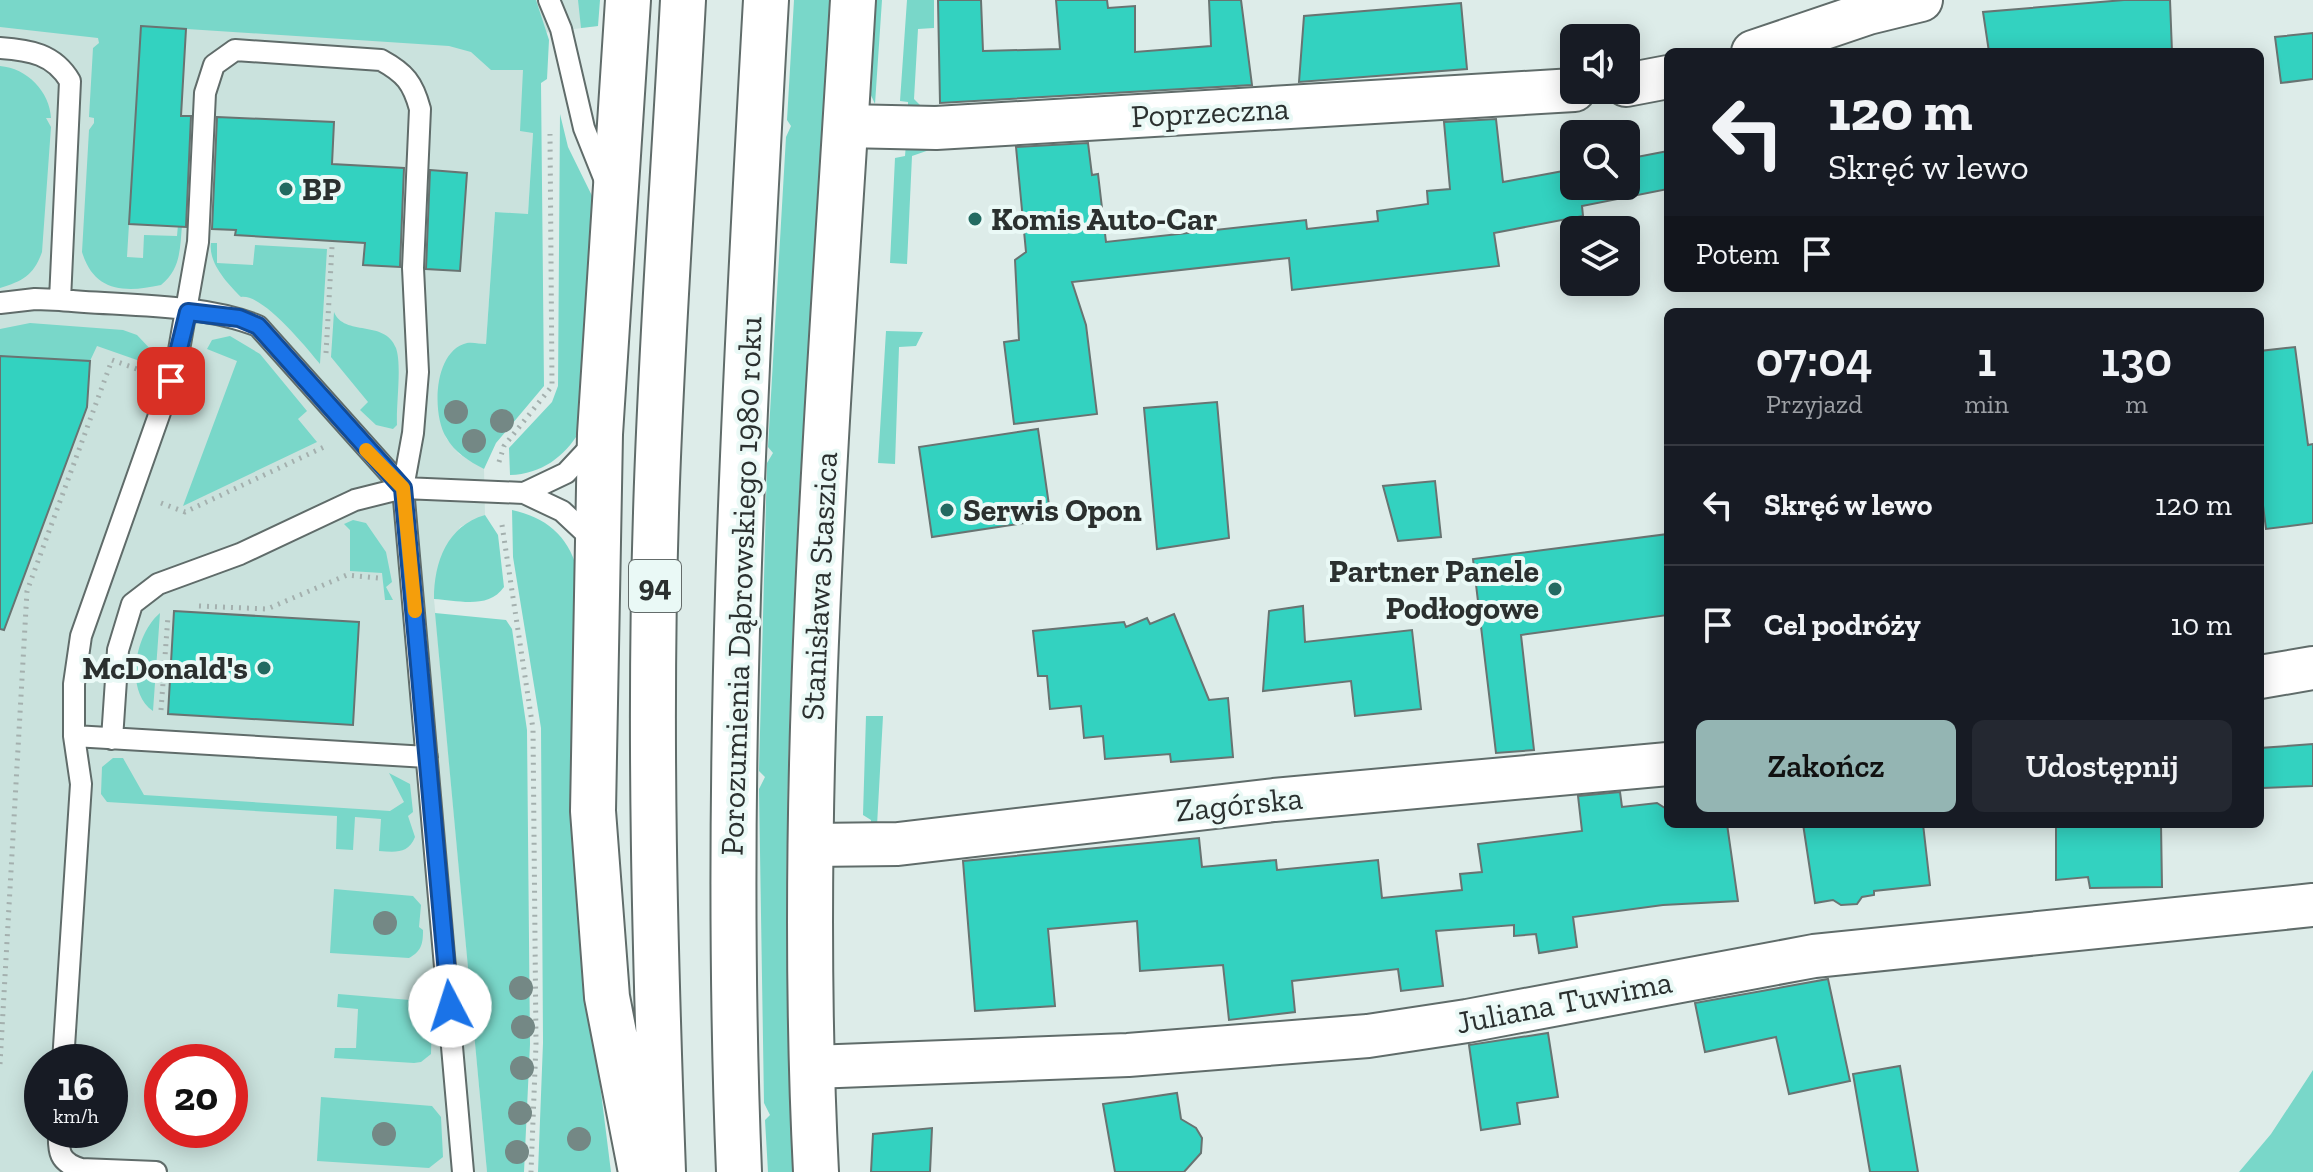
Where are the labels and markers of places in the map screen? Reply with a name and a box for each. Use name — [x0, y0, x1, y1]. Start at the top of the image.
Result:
place label: BP — [302, 170, 341, 208]
marker: BP — [277, 180, 295, 198]
place label: Komis Auto-Car — [991, 200, 1217, 238]
marker: Komis Auto-Car — [966, 210, 984, 228]
pin — [137, 347, 205, 415]
place label: Serwis Opon — [963, 491, 1142, 529]
marker: Serwis Opon — [938, 501, 956, 519]
place label: Partner Panele Podłogowe — [1329, 552, 1539, 627]
marker: Partner Panele Podłogowe — [1546, 580, 1564, 598]
place label: McDonald's — [82, 649, 248, 687]
marker: McDonald's — [255, 659, 273, 677]

